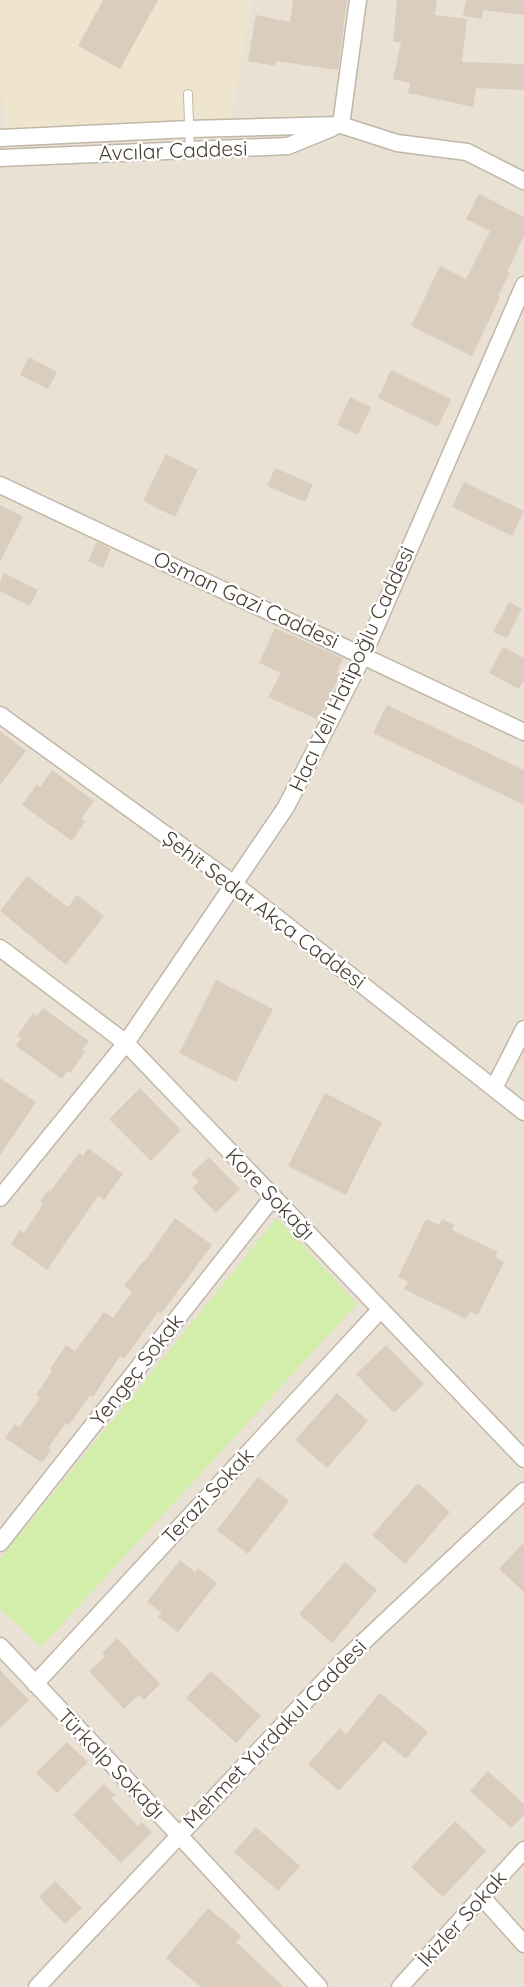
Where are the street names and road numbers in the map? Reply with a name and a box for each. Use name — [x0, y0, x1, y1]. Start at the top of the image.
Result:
street label: Avcılar Caddesi — [98, 134, 248, 166]
street label: Hacı Veli Hatipoğlu Caddesi — [283, 542, 419, 795]
street label: Osman Gazi Caddesi — [150, 545, 343, 653]
street label: Şehit Sedat Akça Caddesi — [158, 824, 371, 994]
street label: Kore Sokağı — [221, 1142, 321, 1245]
street label: Yengeç Sokak — [84, 1308, 188, 1431]
street label: Terazi Sokak — [156, 1442, 259, 1549]
street label: Mehmet Yurdakul Caddesi — [177, 1633, 372, 1833]
street label: Türkalp Sokağı — [53, 1703, 171, 1824]
street label: İkizler Sokak — [411, 1865, 511, 1972]

